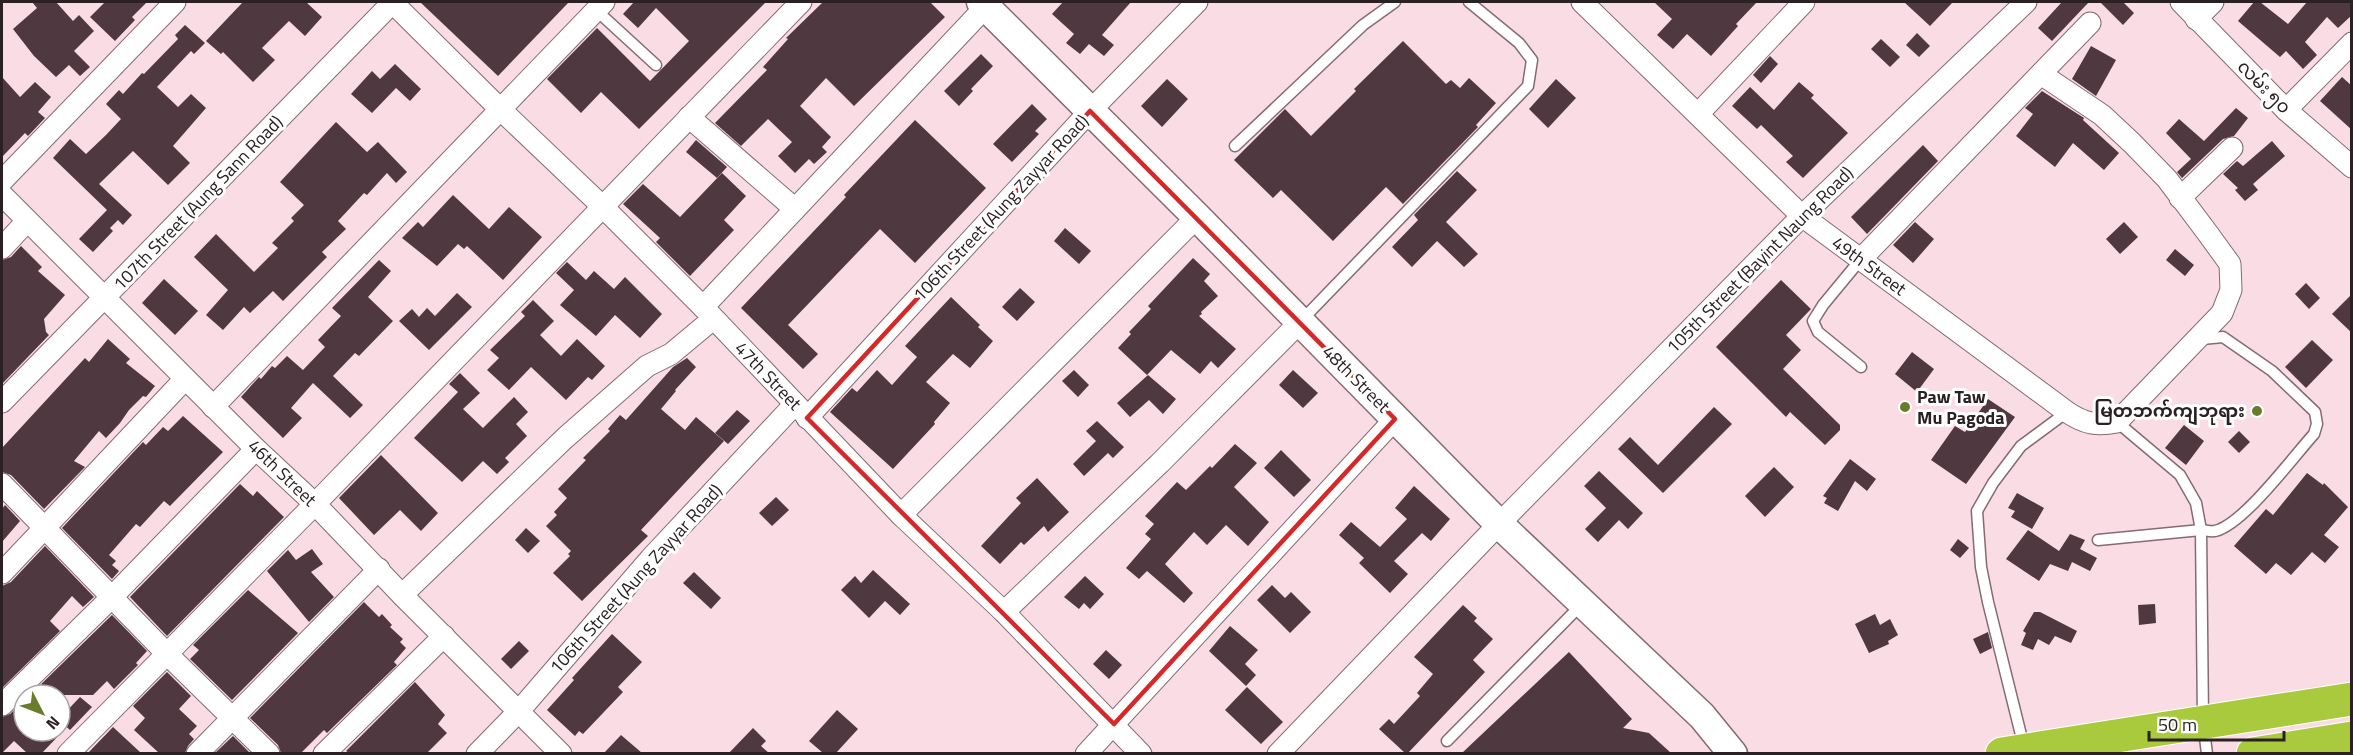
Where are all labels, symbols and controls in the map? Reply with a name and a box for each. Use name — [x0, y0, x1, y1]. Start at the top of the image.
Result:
street label: လမ်း ၅၀ — [2230, 54, 2297, 121]
street label: 106th Street (Aung Zayyar Road) — [906, 108, 1095, 307]
street label: 107th Street (Aung Sann Road) — [107, 109, 289, 296]
street label: 105th Street (Bayint Naung Road) — [1660, 160, 1859, 359]
street label: 49th Street — [1826, 229, 1913, 302]
street label: 47th Street — [729, 335, 809, 417]
street label: 48th Street — [1316, 339, 1397, 419]
place label: Paw Taw Mu Pagoda — [1917, 383, 2004, 431]
place label: မြတဘက်ကျဘုရား — [2094, 397, 2245, 426]
marker: Paw Taw Mu Pagoda — [1898, 400, 1912, 414]
marker: မြတဘက်ကျဘုရား — [2250, 404, 2264, 418]
street label: 46th Street — [242, 433, 323, 513]
street label: 106th Street (Aung Zayyar Road) — [543, 478, 728, 680]
north arrow — [12, 683, 72, 743]
scale bar — [2149, 704, 2284, 742]
text: N — [41, 711, 66, 735]
text: 50 m — [2158, 711, 2197, 738]

